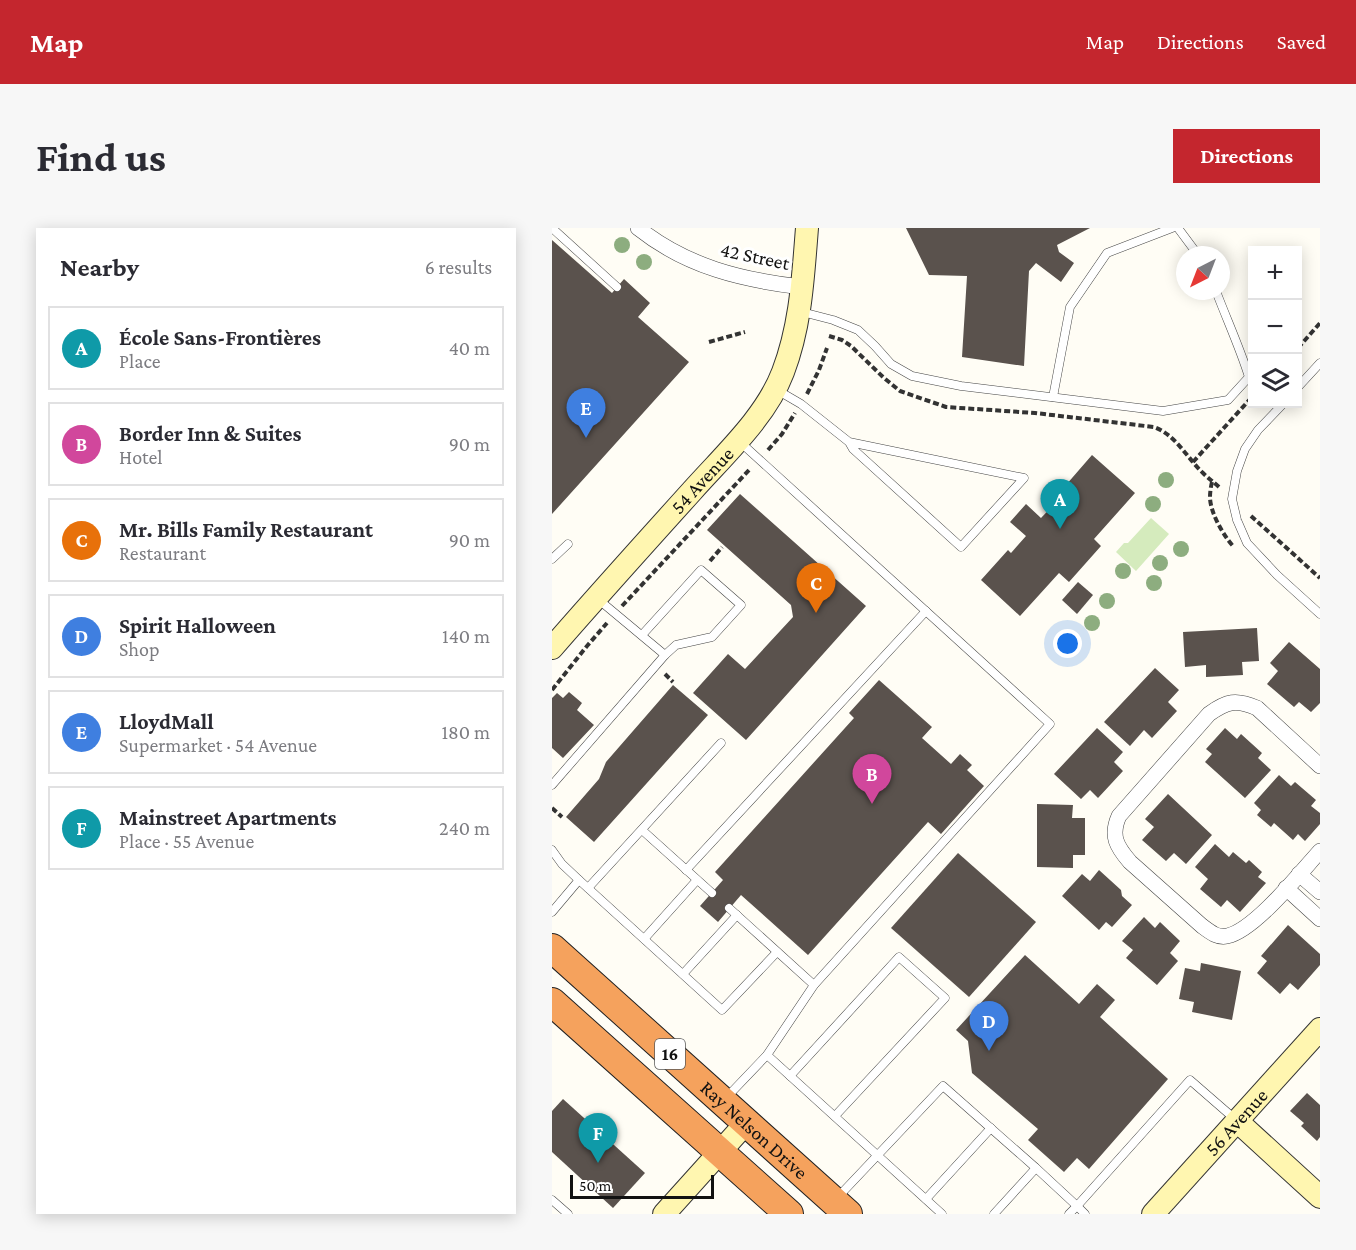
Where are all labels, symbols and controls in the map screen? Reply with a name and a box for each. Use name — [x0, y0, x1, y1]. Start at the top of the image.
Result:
text: Map — [30, 27, 83, 58]
text: Map — [1086, 30, 1124, 54]
text: Directions — [1157, 30, 1244, 54]
text: Saved — [1277, 30, 1326, 54]
button: Directions — [1173, 129, 1320, 183]
text: Find us — [36, 133, 166, 180]
street label: 42 Street — [718, 238, 792, 274]
north arrow — [1176, 246, 1230, 300]
map controls — [1248, 246, 1302, 408]
button: + — [1248, 246, 1302, 300]
text: Nearby — [60, 253, 139, 282]
text: 6 results — [425, 256, 492, 278]
button: − — [1248, 300, 1302, 354]
text: École Sans-Frontières — [119, 325, 321, 350]
text: A — [76, 337, 87, 359]
text: 40 m — [449, 337, 490, 359]
text: Place — [119, 350, 161, 372]
button: layers — [1248, 354, 1302, 408]
pin: E — [567, 388, 606, 438]
text: Border Inn & Suites — [119, 421, 301, 446]
text: B — [76, 433, 87, 455]
text: 90 m — [449, 433, 490, 455]
street label: 54 Avenue — [666, 442, 738, 518]
text: Hotel — [119, 446, 163, 468]
pin: A — [1040, 480, 1080, 529]
text: Mr. Bills Family Restaurant — [119, 517, 373, 542]
text: C — [75, 529, 88, 551]
text: 90 m — [449, 529, 490, 551]
text: Restaurant — [119, 542, 206, 564]
pin: C — [796, 564, 836, 613]
text: Spirit Halloween — [119, 613, 276, 638]
text: D — [75, 625, 88, 647]
text: 140 m — [442, 625, 490, 647]
your location — [1053, 629, 1082, 658]
text: Shop — [119, 638, 160, 660]
text: LloydMall — [119, 709, 214, 734]
text: E — [76, 721, 87, 743]
text: 180 m — [441, 721, 490, 743]
text: Supermarket · 54 Avenue — [119, 734, 317, 756]
pin: B — [852, 754, 892, 804]
text: Mainstreet Apartments — [119, 805, 336, 830]
text: F — [76, 817, 87, 839]
text: 240 m — [439, 817, 490, 839]
text: Place · 55 Avenue — [119, 830, 254, 852]
pin: D — [970, 1002, 1008, 1051]
road number: 16 — [655, 1039, 685, 1069]
street label: Ray Nelson Drive — [696, 1076, 812, 1184]
street label: 56 Avenue — [1200, 1084, 1272, 1160]
pin: F — [578, 1114, 618, 1163]
scale bar — [570, 1172, 714, 1200]
text: 50 m — [579, 1177, 611, 1194]

